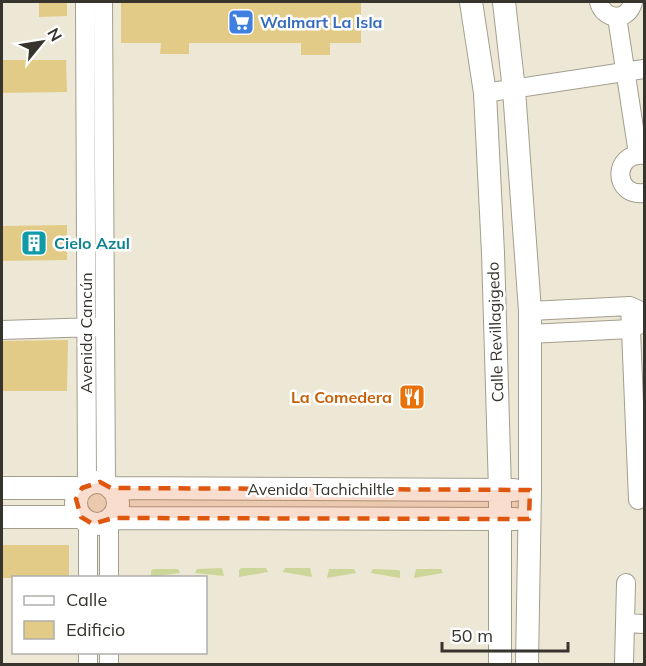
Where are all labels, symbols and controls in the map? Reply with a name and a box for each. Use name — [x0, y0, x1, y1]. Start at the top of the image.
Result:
supermarket icon: Walmart La Isla — [226, 7, 256, 37]
north arrow — [12, 12, 72, 72]
place label: Walmart La Isla — [260, 12, 382, 32]
text: N — [43, 24, 67, 45]
building icon: Cielo Azul — [19, 228, 49, 258]
place label: Cielo Azul — [54, 233, 130, 253]
street label: Calle Revillagigedo — [483, 262, 507, 402]
street label: Avenida Cancún — [76, 272, 96, 394]
restaurant icon: La Comedera — [397, 382, 427, 412]
place label: La Comedera — [291, 387, 392, 407]
street label: Avenida Tachichiltle — [247, 479, 395, 499]
legend — [12, 576, 207, 654]
text: Calle — [66, 588, 107, 611]
scale bar — [442, 615, 568, 653]
text: Edificio — [66, 618, 125, 641]
text: 50 m — [451, 624, 493, 647]

